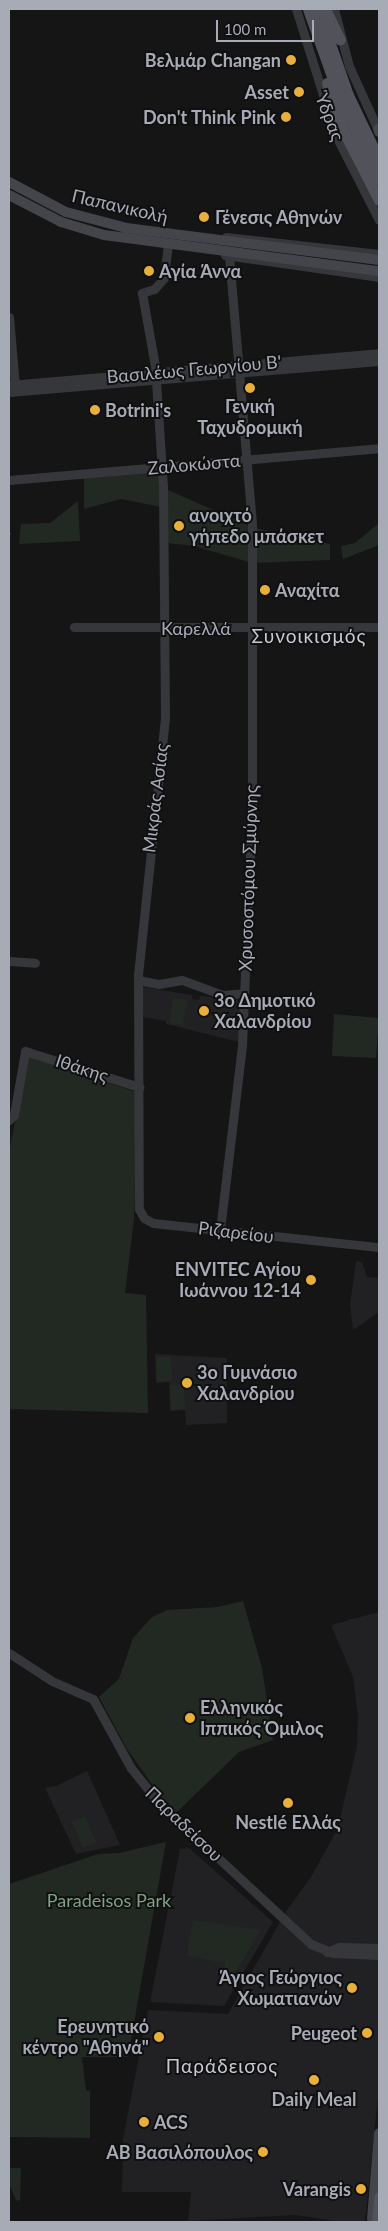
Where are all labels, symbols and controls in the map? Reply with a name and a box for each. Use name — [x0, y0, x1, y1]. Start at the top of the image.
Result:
scale bar — [218, 10, 316, 42]
text: 100 m — [224, 20, 266, 38]
place label: Βελμάρ Changan — [145, 49, 281, 71]
marker: Βελμάρ Changan — [285, 54, 297, 66]
place label: Asset — [244, 81, 289, 103]
marker: Asset — [293, 86, 305, 98]
street label: Ύδρας — [311, 90, 349, 144]
place label: Don't Think Pink — [142, 106, 276, 128]
marker: Don't Think Pink — [280, 111, 292, 123]
street label: Παπανικολή — [70, 184, 170, 228]
place label: Γένεσις Αθηνών — [215, 206, 343, 228]
marker: Γένεσις Αθηνών — [197, 210, 211, 224]
place label: Αγία Άννα — [159, 260, 242, 282]
marker: Αγία Άννα — [143, 265, 155, 277]
street label: Βασιλέως Γεωργίου Β' — [106, 351, 282, 387]
marker: Γενική Ταχυδρομική — [244, 382, 256, 394]
place label: Γενική Ταχυδρομική — [197, 396, 303, 438]
place label: Botrini's — [105, 399, 171, 421]
marker: Botrini's — [89, 404, 101, 416]
street label: Ζαλοκώστα — [147, 449, 241, 479]
place label: ανοιχτό γήπεδο μπάσκετ — [189, 505, 324, 548]
marker: ανοιχτό γήπεδο μπάσκετ — [173, 520, 185, 532]
place label: Αναχίτα — [275, 579, 340, 601]
marker: Αναχίτα — [259, 584, 271, 596]
street label: Καρελλά — [161, 617, 231, 639]
district label: Συνοικισμός — [250, 625, 368, 647]
street label: Μικράς Ασίας — [138, 742, 172, 854]
street label: Χρυσοστόμου Σμύρνης — [234, 784, 262, 972]
place label: 3ο Δημοτικό Χαλανδρίου — [214, 990, 316, 1032]
marker: 3ο Δημοτικό Χαλανδρίου — [198, 1005, 210, 1017]
street label: Ιθάκης — [53, 1049, 111, 1087]
street label: Ριζαρείου — [197, 1217, 275, 1247]
place label: ENVITEC Αγίου Ιωάννου 12-14 — [175, 1259, 301, 1302]
marker: ENVITEC Αγίου Ιωάννου 12-14 — [305, 1274, 317, 1286]
place label: 3ο Γυμνάσιο Χαλανδρίου — [197, 1362, 297, 1405]
marker: 3ο Γυμνάσιο Χαλανδρίου — [181, 1377, 193, 1389]
place label: Ελληνικός Ιππικός Όμιλος — [200, 1697, 324, 1740]
marker: Ελληνικός Ιππικός Όμιλος — [184, 1712, 196, 1724]
street label: Παραδείσου — [141, 1782, 227, 1866]
marker: Nestlé Ελλάς — [282, 1797, 294, 1809]
place label: Nestlé Ελλάς — [235, 1811, 341, 1833]
park label: Paradeisos Park — [47, 1889, 171, 1911]
place label: Άγιος Γεώργιος Χωματιανών — [219, 1967, 342, 2010]
marker: Άγιος Γεώργιος Χωματιανών — [346, 1982, 358, 1994]
place label: Ερευνητικό κέντρο "Αθηνά" — [22, 2016, 149, 2058]
place label: Peugeot — [291, 2022, 357, 2044]
marker: Peugeot — [361, 2027, 373, 2039]
marker: Ερευνητικό κέντρο "Αθηνά" — [153, 2031, 165, 2043]
district label: Παράδεισος — [165, 2055, 279, 2077]
marker: Daily Meal — [308, 2074, 320, 2086]
place label: Daily Meal — [271, 2088, 357, 2110]
place label: ACS — [154, 2111, 188, 2133]
marker: ACS — [138, 2116, 150, 2128]
place label: ΑΒ Βασιλόπουλος — [106, 2141, 253, 2163]
marker: ΑΒ Βασιλόπουλος — [257, 2146, 269, 2158]
place label: Varangis — [283, 2178, 351, 2200]
marker: Varangis — [355, 2183, 367, 2195]

